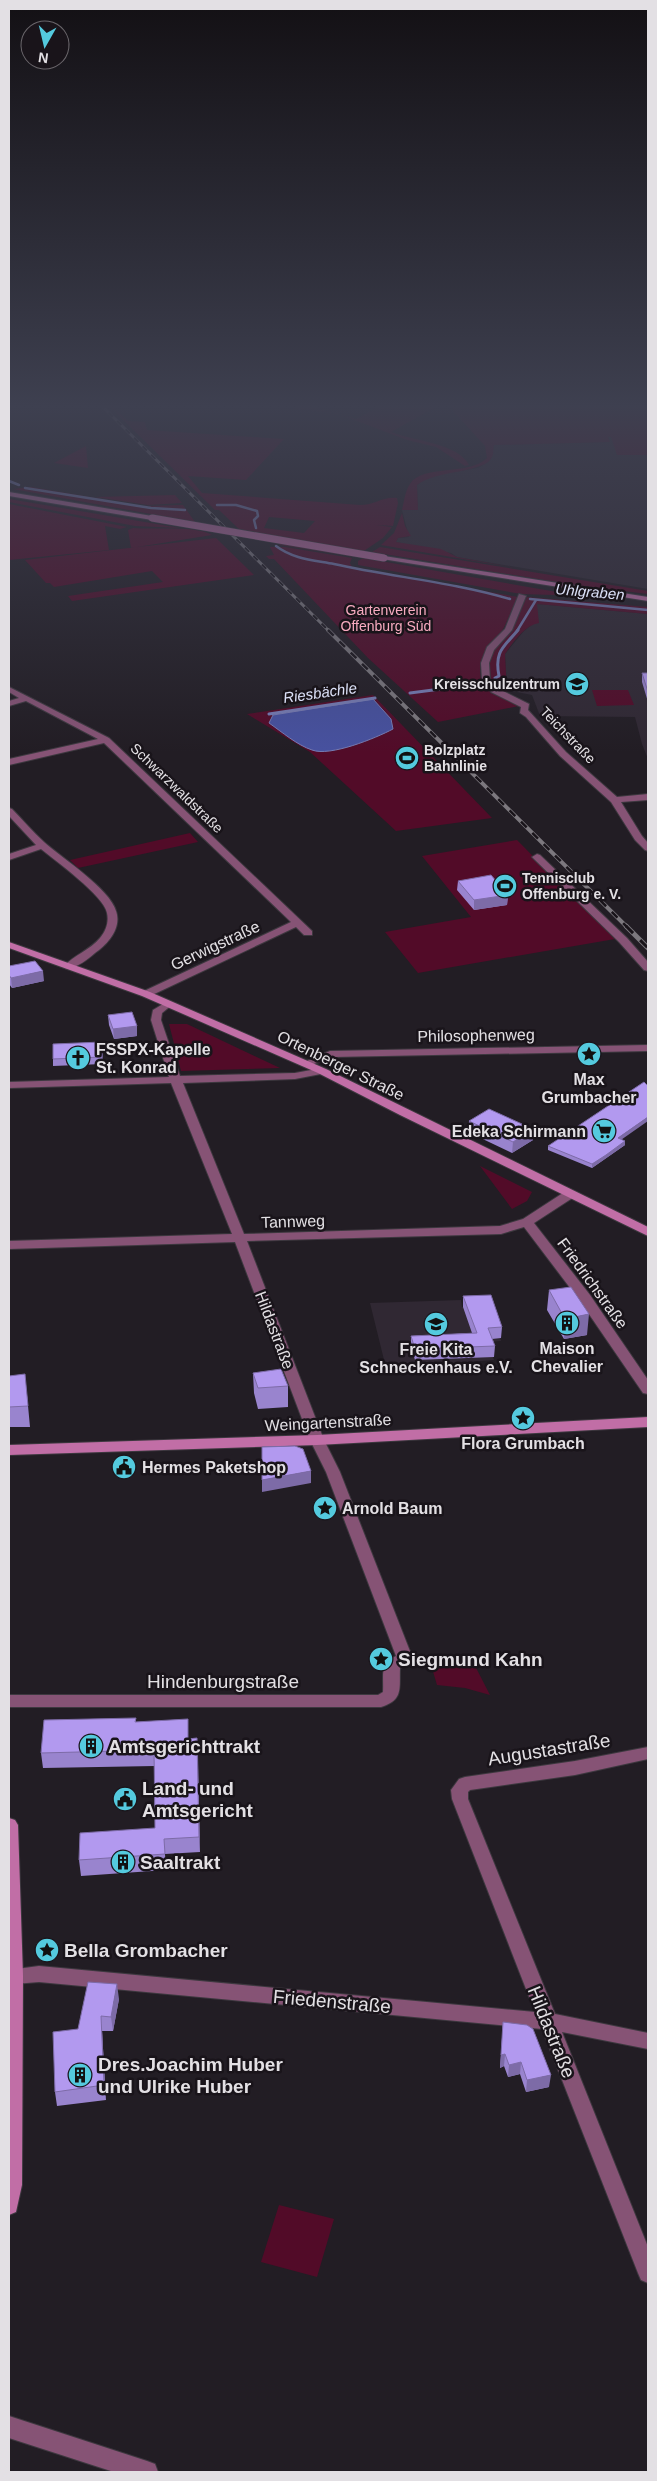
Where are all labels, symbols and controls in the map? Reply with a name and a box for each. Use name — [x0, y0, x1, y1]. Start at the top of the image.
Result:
north arrow — [20, 20, 70, 70]
text: N — [37, 49, 49, 67]
water label: Uhlgraben — [555, 580, 625, 603]
park label: Gartenverein Offenburg Süd — [341, 602, 431, 634]
school or university icon: Kreisschulzentrum — [564, 671, 590, 697]
place label: Kreisschulzentrum — [434, 676, 560, 692]
water label: Riesbächle — [282, 679, 358, 706]
street label: Teichstraße — [537, 703, 599, 767]
street label: Schwarzwaldstraße — [128, 740, 227, 836]
place label: Bolzplatz Bahnlinie — [424, 742, 487, 774]
sports icon: Bolzplatz Bahnlinie — [394, 745, 420, 771]
place label: Tennisclub Offenburg e. V. — [522, 870, 621, 902]
sports icon: Tennisclub Offenburg e. V. — [492, 873, 518, 899]
street label: Gerwigstraße — [168, 917, 262, 973]
street label: Philosophenweg — [417, 1026, 535, 1045]
street label: Ortenberger Straße — [275, 1027, 407, 1104]
place label: FSSPX-Kapelle St. Konrad — [96, 1041, 211, 1076]
place icon: Max Grumbacher — [576, 1041, 602, 1067]
church icon: FSSPX-Kapelle St. Konrad — [65, 1045, 91, 1071]
place label: Max Grumbacher — [541, 1071, 637, 1106]
supermarket icon: Edeka Schirmann — [591, 1118, 617, 1144]
place label: Edeka Schirmann — [452, 1123, 586, 1140]
street label: Tannweg — [261, 1212, 325, 1231]
street label: Friedrichstraße — [554, 1235, 631, 1332]
street label: Hildastraße — [252, 1289, 297, 1372]
building icon: Maison Chevalier — [554, 1310, 580, 1336]
school or university icon: Freie Kita Schneckenhaus e.V. — [423, 1311, 449, 1337]
place label: Maison Chevalier — [531, 1340, 603, 1375]
place label: Freie Kita Schneckenhaus e.V. — [359, 1341, 513, 1376]
place icon: Flora Grumbach — [510, 1405, 536, 1431]
street label: Weingartenstraße — [264, 1411, 392, 1434]
place label: Flora Grumbach — [461, 1435, 585, 1452]
public building icon: Hermes Paketshop — [111, 1454, 137, 1480]
place label: Hermes Paketshop — [142, 1459, 286, 1476]
place icon: Arnold Baum — [312, 1495, 338, 1521]
place label: Arnold Baum — [342, 1500, 442, 1517]
place icon: Siegmund Kahn — [368, 1646, 394, 1672]
place label: Siegmund Kahn — [398, 1649, 543, 1670]
street label: Hindenburgstraße — [147, 1671, 299, 1692]
street label: Augustastraße — [486, 1729, 612, 1770]
building icon: Amtsgerichttrakt — [78, 1733, 104, 1759]
place label: Amtsgerichttrakt — [108, 1736, 261, 1757]
place label: Land- und Amtsgericht — [142, 1778, 254, 1821]
public building icon: Land- und Amtsgericht — [112, 1786, 138, 1812]
building icon: Saaltrakt — [110, 1849, 136, 1875]
place label: Saaltrakt — [140, 1852, 221, 1873]
place icon: Bella Grombacher — [34, 1937, 60, 1963]
place label: Bella Grombacher — [64, 1940, 228, 1961]
street label: Hildastraße — [524, 1983, 579, 2081]
street label: Friedenstraße — [272, 1986, 392, 2017]
place label: Dres.Joachim Huber und Ulrike Huber — [98, 2054, 283, 2097]
building icon: Dres.Joachim Huber und Ulrike Huber — [67, 2062, 93, 2088]

